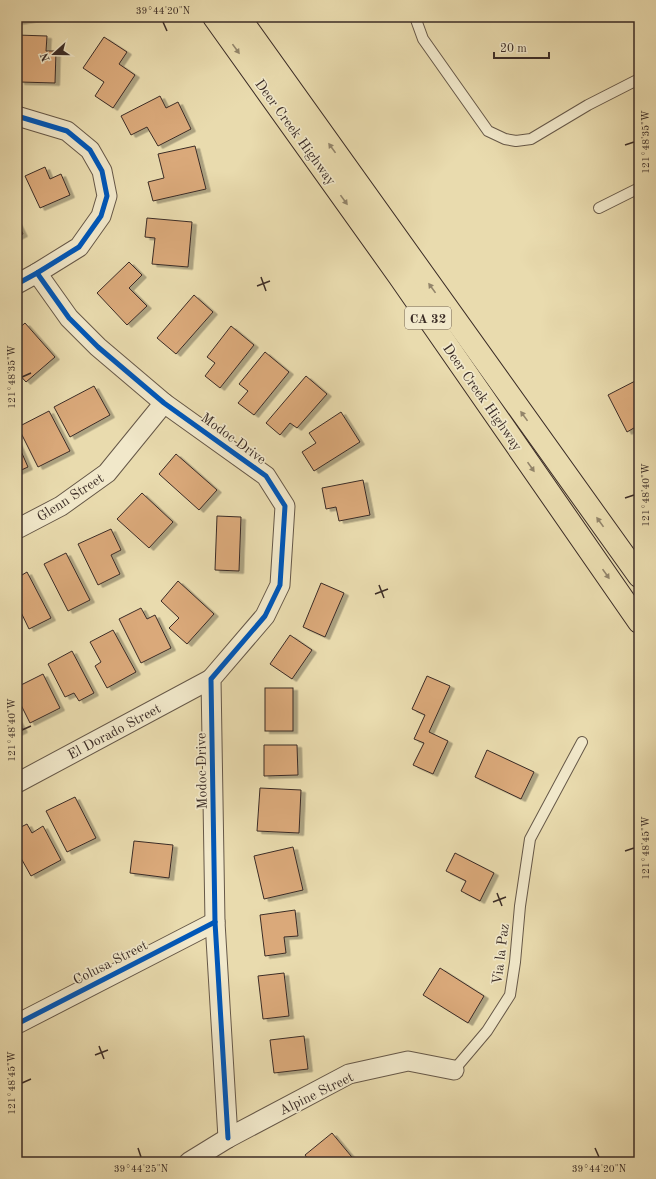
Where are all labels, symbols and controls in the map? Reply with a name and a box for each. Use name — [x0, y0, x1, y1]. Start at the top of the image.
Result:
text: 39°44'20"N — [136, 6, 191, 16]
north arrow — [34, 34, 74, 74]
scale bar — [494, 34, 549, 60]
one-way arrow — [232, 43, 240, 54]
text: 20 m — [500, 43, 527, 55]
text: N — [39, 51, 53, 63]
street label: Deer Creek Highway — [252, 77, 339, 189]
text: 121°48'35"W — [641, 110, 651, 174]
one-way arrow — [328, 143, 336, 153]
one-way arrow — [340, 195, 348, 205]
one-way arrow — [428, 282, 436, 293]
road number: CA 32 — [405, 307, 451, 329]
street label: Deer Creek Highway — [440, 341, 525, 454]
text: 121°48'35"W — [7, 345, 17, 409]
street label: Modoc Drive — [198, 411, 269, 467]
one-way arrow — [520, 411, 528, 421]
one-way arrow — [527, 462, 535, 472]
text: 121°48'40"W — [641, 463, 651, 527]
street label: Glenn Street — [35, 471, 106, 525]
one-way arrow — [596, 517, 604, 527]
one-way arrow — [602, 569, 610, 579]
text: 121°48'40"W — [7, 698, 17, 762]
street label: El Dorado Street — [66, 701, 163, 762]
street label: Modoc Drive — [194, 733, 210, 809]
text: 121°48'45"W — [641, 816, 651, 880]
street label: Via la Paz — [490, 923, 512, 985]
street label: Colusa Street — [71, 938, 150, 988]
text: 121°48'45"W — [7, 1051, 17, 1115]
street label: Alpine Street — [277, 1070, 356, 1118]
text: 39°44'25"N — [114, 1164, 169, 1174]
text: 39°44'20"N — [572, 1164, 627, 1174]

